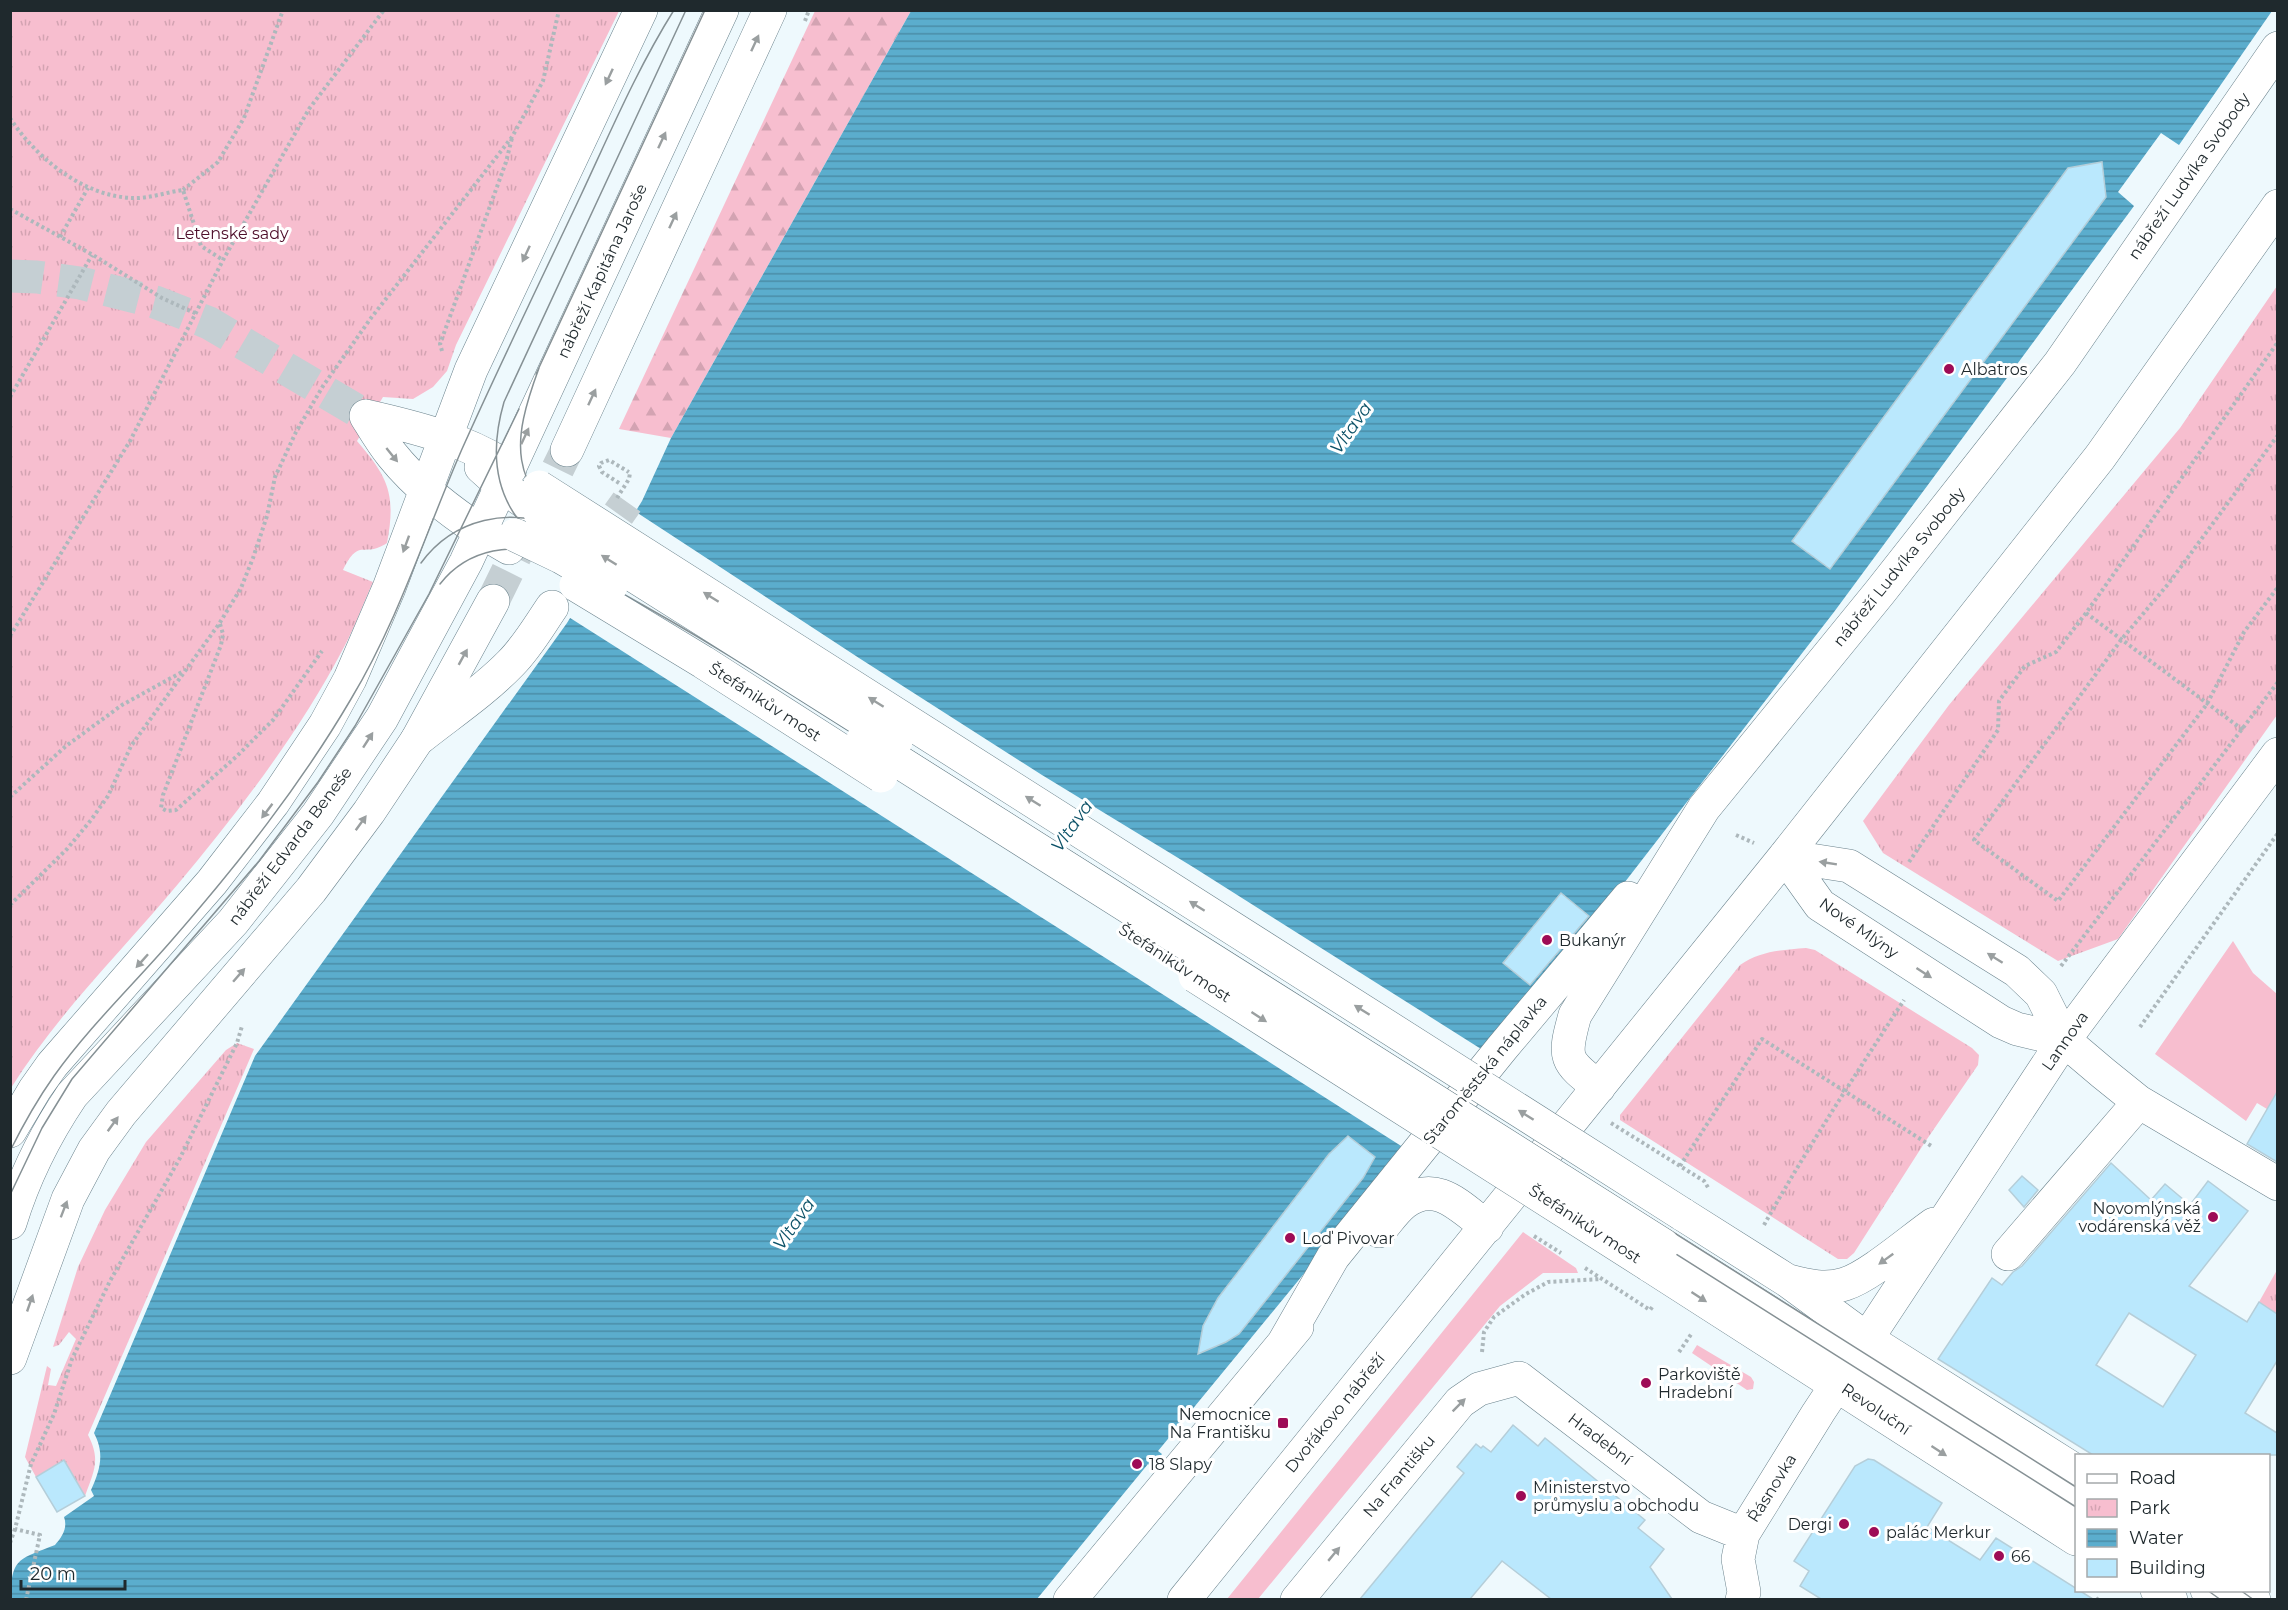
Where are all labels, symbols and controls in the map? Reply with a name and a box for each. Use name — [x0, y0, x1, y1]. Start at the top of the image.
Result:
one-way arrow — [750, 33, 760, 51]
one-way arrow — [604, 69, 613, 86]
street label: nábřeží Ludvíka Svobody — [2124, 89, 2254, 263]
one-way arrow — [658, 131, 667, 148]
street label: nábřeží Kapitána Jaroše — [553, 181, 651, 361]
one-way arrow — [669, 211, 678, 228]
park label: Letenské sady — [175, 224, 289, 243]
one-way arrow — [521, 245, 530, 262]
place label: Albatros — [1961, 360, 2028, 379]
marker: Albatros — [1942, 362, 1956, 376]
one-way arrow — [587, 388, 597, 406]
water label: Vltava — [1325, 398, 1377, 458]
one-way arrow — [521, 427, 530, 444]
one-way arrow — [386, 447, 399, 463]
street label: nábřeží Ludvíka Svobody — [1829, 483, 1969, 650]
one-way arrow — [400, 535, 410, 553]
one-way arrow — [601, 555, 617, 566]
one-way arrow — [703, 592, 719, 603]
one-way arrow — [457, 649, 468, 665]
street label: Štefánikův most — [705, 659, 825, 746]
one-way arrow — [868, 696, 884, 707]
one-way arrow — [362, 732, 373, 748]
street label: nábřeží Edvarda Beneše — [224, 763, 356, 929]
one-way arrow — [1025, 795, 1041, 807]
water label: Vltava — [1046, 796, 1098, 856]
one-way arrow — [261, 803, 273, 819]
one-way arrow — [354, 815, 366, 830]
one-way arrow — [1818, 858, 1837, 867]
street label: Nové Mlýny — [1816, 894, 1903, 962]
one-way arrow — [1189, 900, 1205, 911]
street label: Štefánikův most — [1115, 920, 1235, 1007]
place label: Bukanýr — [1559, 931, 1626, 950]
marker: Bukanýr — [1540, 933, 1554, 947]
one-way arrow — [136, 953, 149, 969]
one-way arrow — [1987, 953, 2004, 964]
one-way arrow — [1916, 967, 1933, 978]
one-way arrow — [232, 968, 245, 983]
street label: Staroměstská náplavka — [1419, 992, 1551, 1148]
one-way arrow — [1354, 1005, 1370, 1016]
street label: Lannova — [2038, 1008, 2092, 1074]
one-way arrow — [1251, 1011, 1267, 1023]
one-way arrow — [1518, 1109, 1534, 1120]
one-way arrow — [107, 1116, 119, 1132]
street label: Štefánikův most — [1525, 1181, 1645, 1268]
water label: Vltava — [768, 1194, 820, 1254]
place label: Novomlýnská vodárenská věž — [2079, 1199, 2201, 1236]
one-way arrow — [60, 1200, 69, 1218]
marker: Novomlýnská vodárenská věž — [2206, 1210, 2220, 1224]
place label: Loď Pivovar — [1302, 1229, 1395, 1248]
marker: Loď Pivovar — [1283, 1231, 1297, 1245]
one-way arrow — [1878, 1253, 1894, 1265]
one-way arrow — [1690, 1291, 1706, 1303]
one-way arrow — [26, 1294, 36, 1312]
street label: Dvořákovo nábřeží — [1281, 1349, 1389, 1476]
place label: Parkoviště Hradební — [1658, 1365, 1741, 1402]
marker: Parkoviště Hradební — [1639, 1376, 1653, 1390]
street label: Revoluční — [1838, 1379, 1915, 1439]
one-way arrow — [1452, 1398, 1467, 1412]
place label: Nemocnice Na Františku — [1170, 1405, 1271, 1442]
street label: Hradební — [1564, 1409, 1636, 1469]
marker: Nemocnice Na Františku — [1276, 1416, 1290, 1430]
street label: Na Františku — [1359, 1431, 1439, 1521]
one-way arrow — [1931, 1445, 1947, 1456]
street label: Řásnovka — [1744, 1450, 1800, 1526]
legend — [2075, 1454, 2270, 1592]
place label: 18 Slapy — [1149, 1455, 1212, 1474]
marker: 18 Slapy — [1130, 1457, 1144, 1471]
text: Road — [2129, 1467, 2176, 1489]
place label: Ministerstvo průmyslu a obchodu — [1533, 1478, 1699, 1515]
marker: Ministerstvo průmyslu a obchodu — [1514, 1489, 1528, 1503]
text: Park — [2129, 1497, 2170, 1519]
place label: Dergi — [1788, 1515, 1832, 1534]
marker: Dergi — [1837, 1517, 1851, 1531]
place label: palác Merkur — [1886, 1523, 1991, 1542]
marker: palác Merkur — [1867, 1525, 1881, 1539]
text: Water — [2129, 1527, 2184, 1549]
one-way arrow — [1328, 1547, 1340, 1562]
place label: 66 — [2011, 1547, 2031, 1566]
marker: 66 — [1992, 1549, 2006, 1563]
scale bar — [21, 1553, 124, 1591]
text: Building — [2129, 1557, 2206, 1579]
text: 20 m — [30, 1563, 76, 1585]

